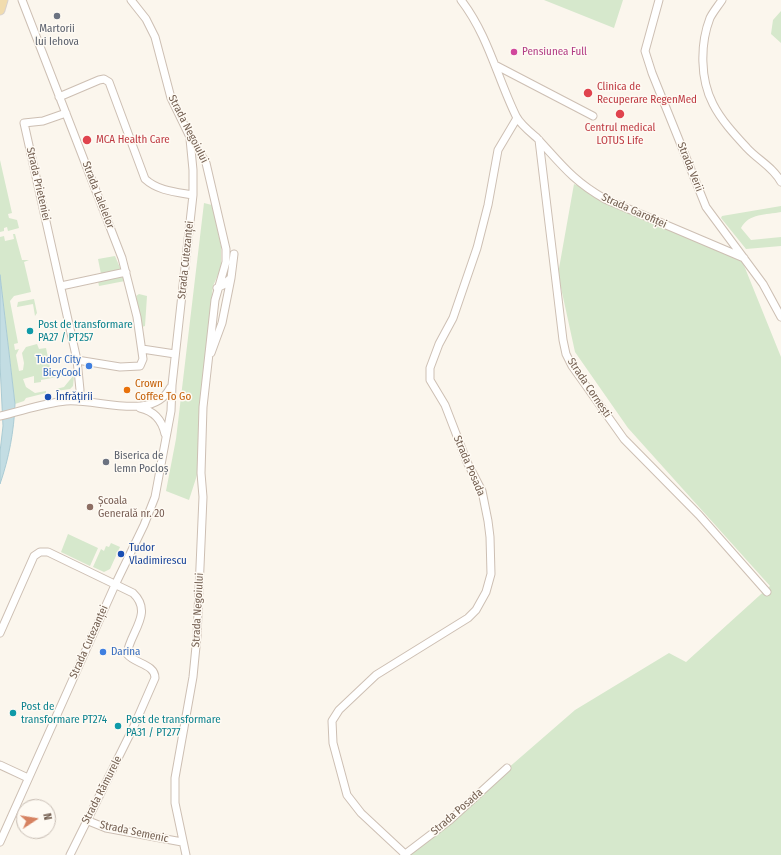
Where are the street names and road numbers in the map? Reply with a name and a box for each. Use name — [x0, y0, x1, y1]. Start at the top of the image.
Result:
street label: Strada Negoiului — [165, 93, 211, 165]
street label: Strada Verii — [674, 140, 706, 194]
street label: Strada Prieteniei — [23, 146, 53, 222]
street label: Strada Lalelelor — [79, 160, 117, 230]
street label: Strada Garofiței — [599, 191, 669, 231]
street label: Strada Cutezanței — [175, 220, 197, 300]
street label: Strada Cornești — [564, 356, 614, 420]
street label: Strada Posada — [450, 434, 488, 498]
street label: Strada Negoiului — [189, 572, 207, 648]
street label: Strada Cutezanței — [67, 603, 111, 681]
street label: Strada Rămurele — [79, 754, 125, 826]
street label: Strada Posada — [428, 786, 486, 838]
street label: Strada Semenic — [98, 818, 170, 846]

